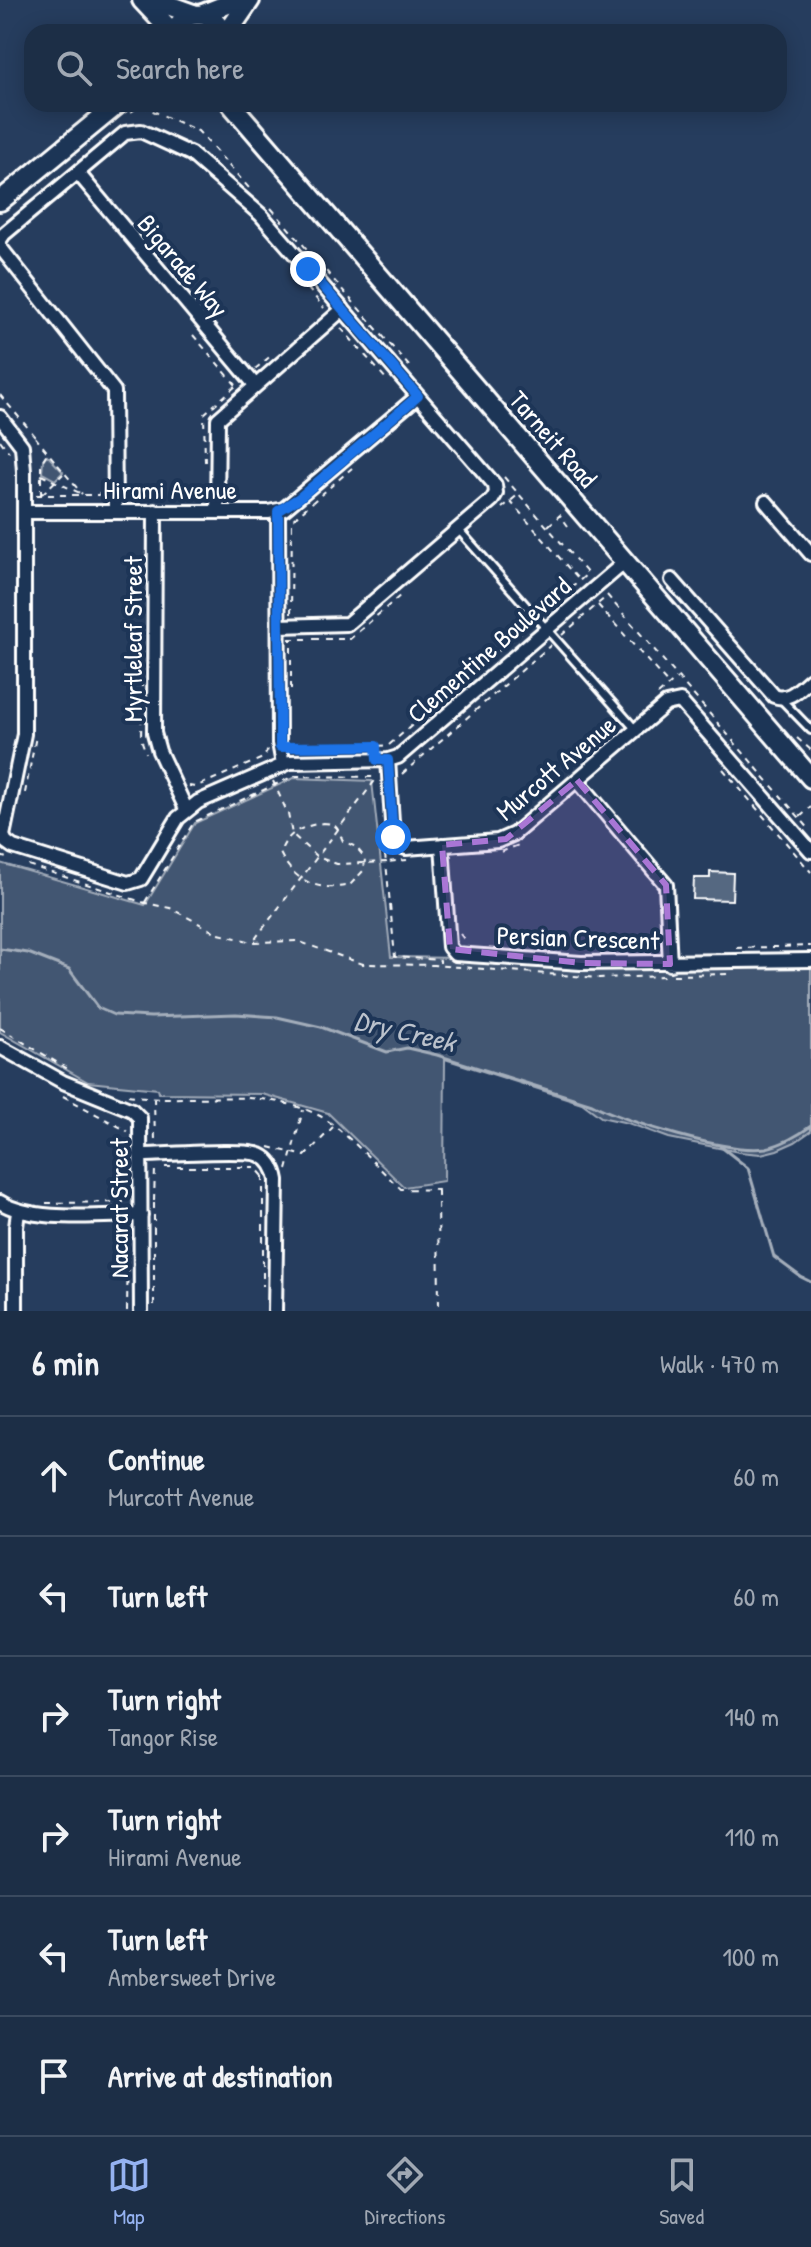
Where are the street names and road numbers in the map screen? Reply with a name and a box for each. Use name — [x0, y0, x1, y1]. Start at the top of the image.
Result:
street label: Bigarade Way — [130, 207, 237, 325]
street label: Tarneit Road — [502, 383, 605, 495]
street label: Hirami Avenue — [103, 472, 237, 507]
street label: Myrtleleaf Street — [115, 555, 150, 722]
street label: Clementine Boulevard — [399, 569, 578, 730]
street label: Murcott Avenue — [488, 707, 623, 828]
street label: Persian Crescent — [496, 917, 661, 958]
street label: Nacarat Street — [101, 1137, 136, 1278]

